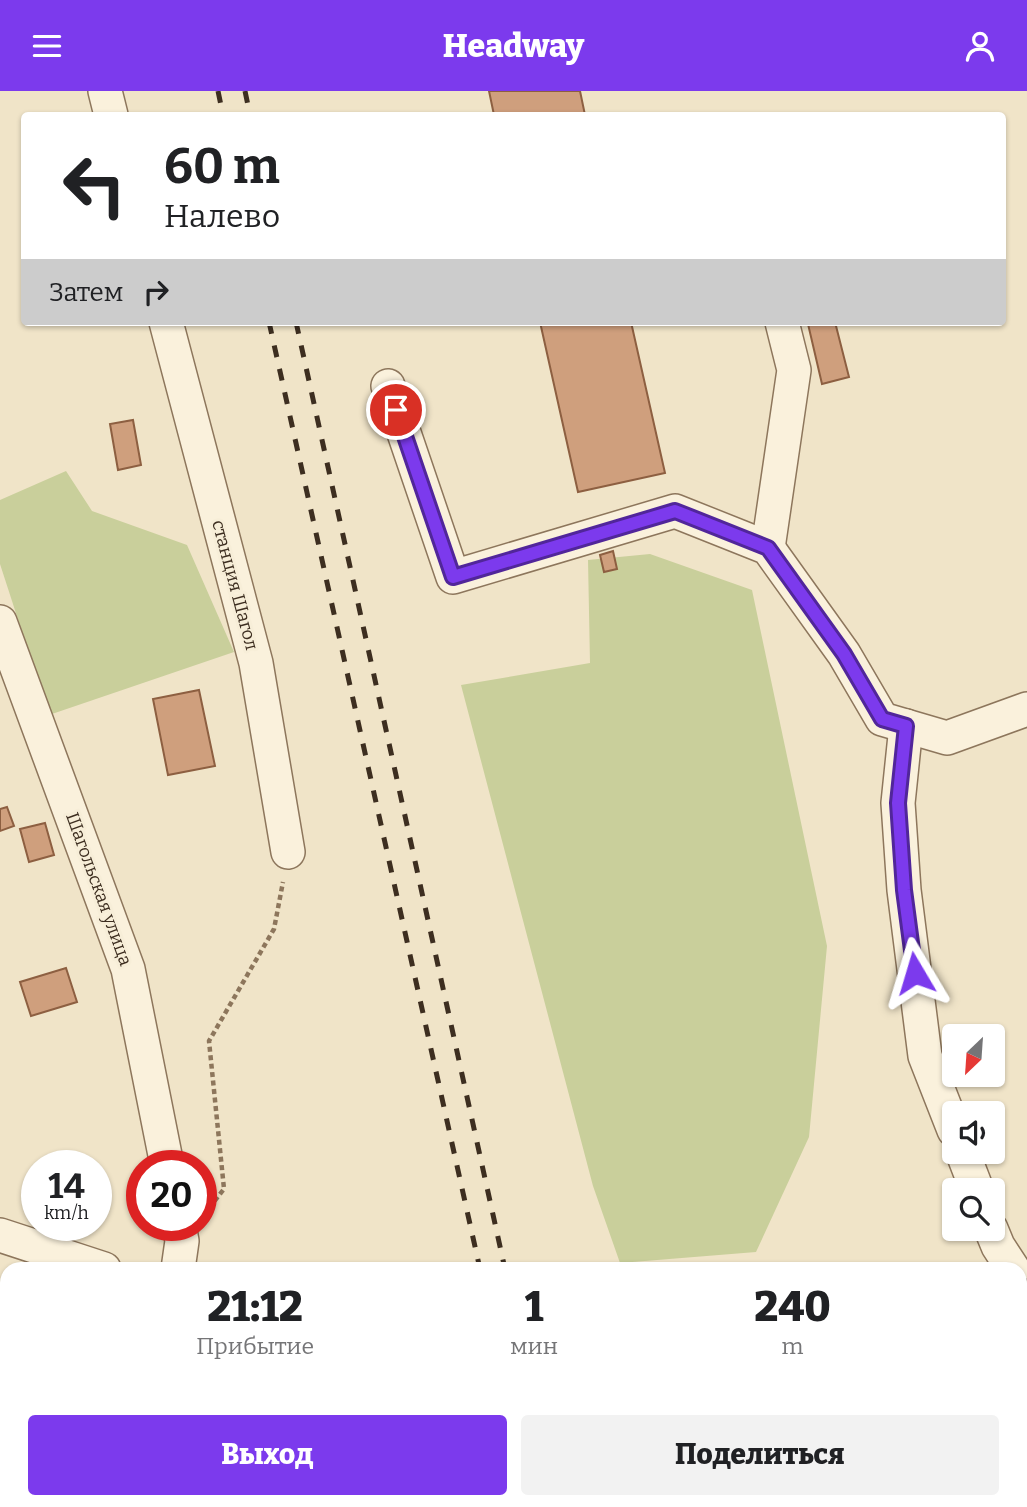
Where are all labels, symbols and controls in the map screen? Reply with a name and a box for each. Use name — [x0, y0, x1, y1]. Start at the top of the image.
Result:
icon: menu — [28, 27, 66, 65]
text: Headway — [443, 27, 584, 65]
icon: person — [961, 27, 999, 65]
text: 60 m — [164, 137, 280, 196]
icon: left — [49, 140, 140, 231]
text: Налево — [164, 197, 280, 235]
icon: right — [137, 273, 175, 311]
text: Затем — [49, 277, 123, 308]
pin — [366, 380, 426, 440]
icon: arrive — [377, 391, 415, 429]
street label: станция Шагол — [207, 518, 263, 653]
street label: Шагольская улица — [61, 809, 137, 969]
position arrow — [878, 936, 952, 1010]
north arrow — [942, 1024, 1004, 1087]
map controls — [942, 1024, 1005, 1241]
button: sound — [942, 1101, 1005, 1164]
speed limit sign: 20 — [126, 1150, 217, 1241]
text: 14 — [48, 1165, 85, 1207]
button: search — [942, 1178, 1005, 1241]
text: km/h — [44, 1202, 89, 1224]
text: 21:12 — [207, 1282, 303, 1332]
text: 1 — [525, 1282, 543, 1332]
text: 240 — [754, 1282, 831, 1332]
text: Прибытие — [196, 1332, 314, 1360]
text: мин — [510, 1332, 558, 1360]
text: m — [781, 1332, 803, 1360]
button: Выход — [28, 1415, 507, 1495]
button: Поделиться — [521, 1415, 999, 1495]

